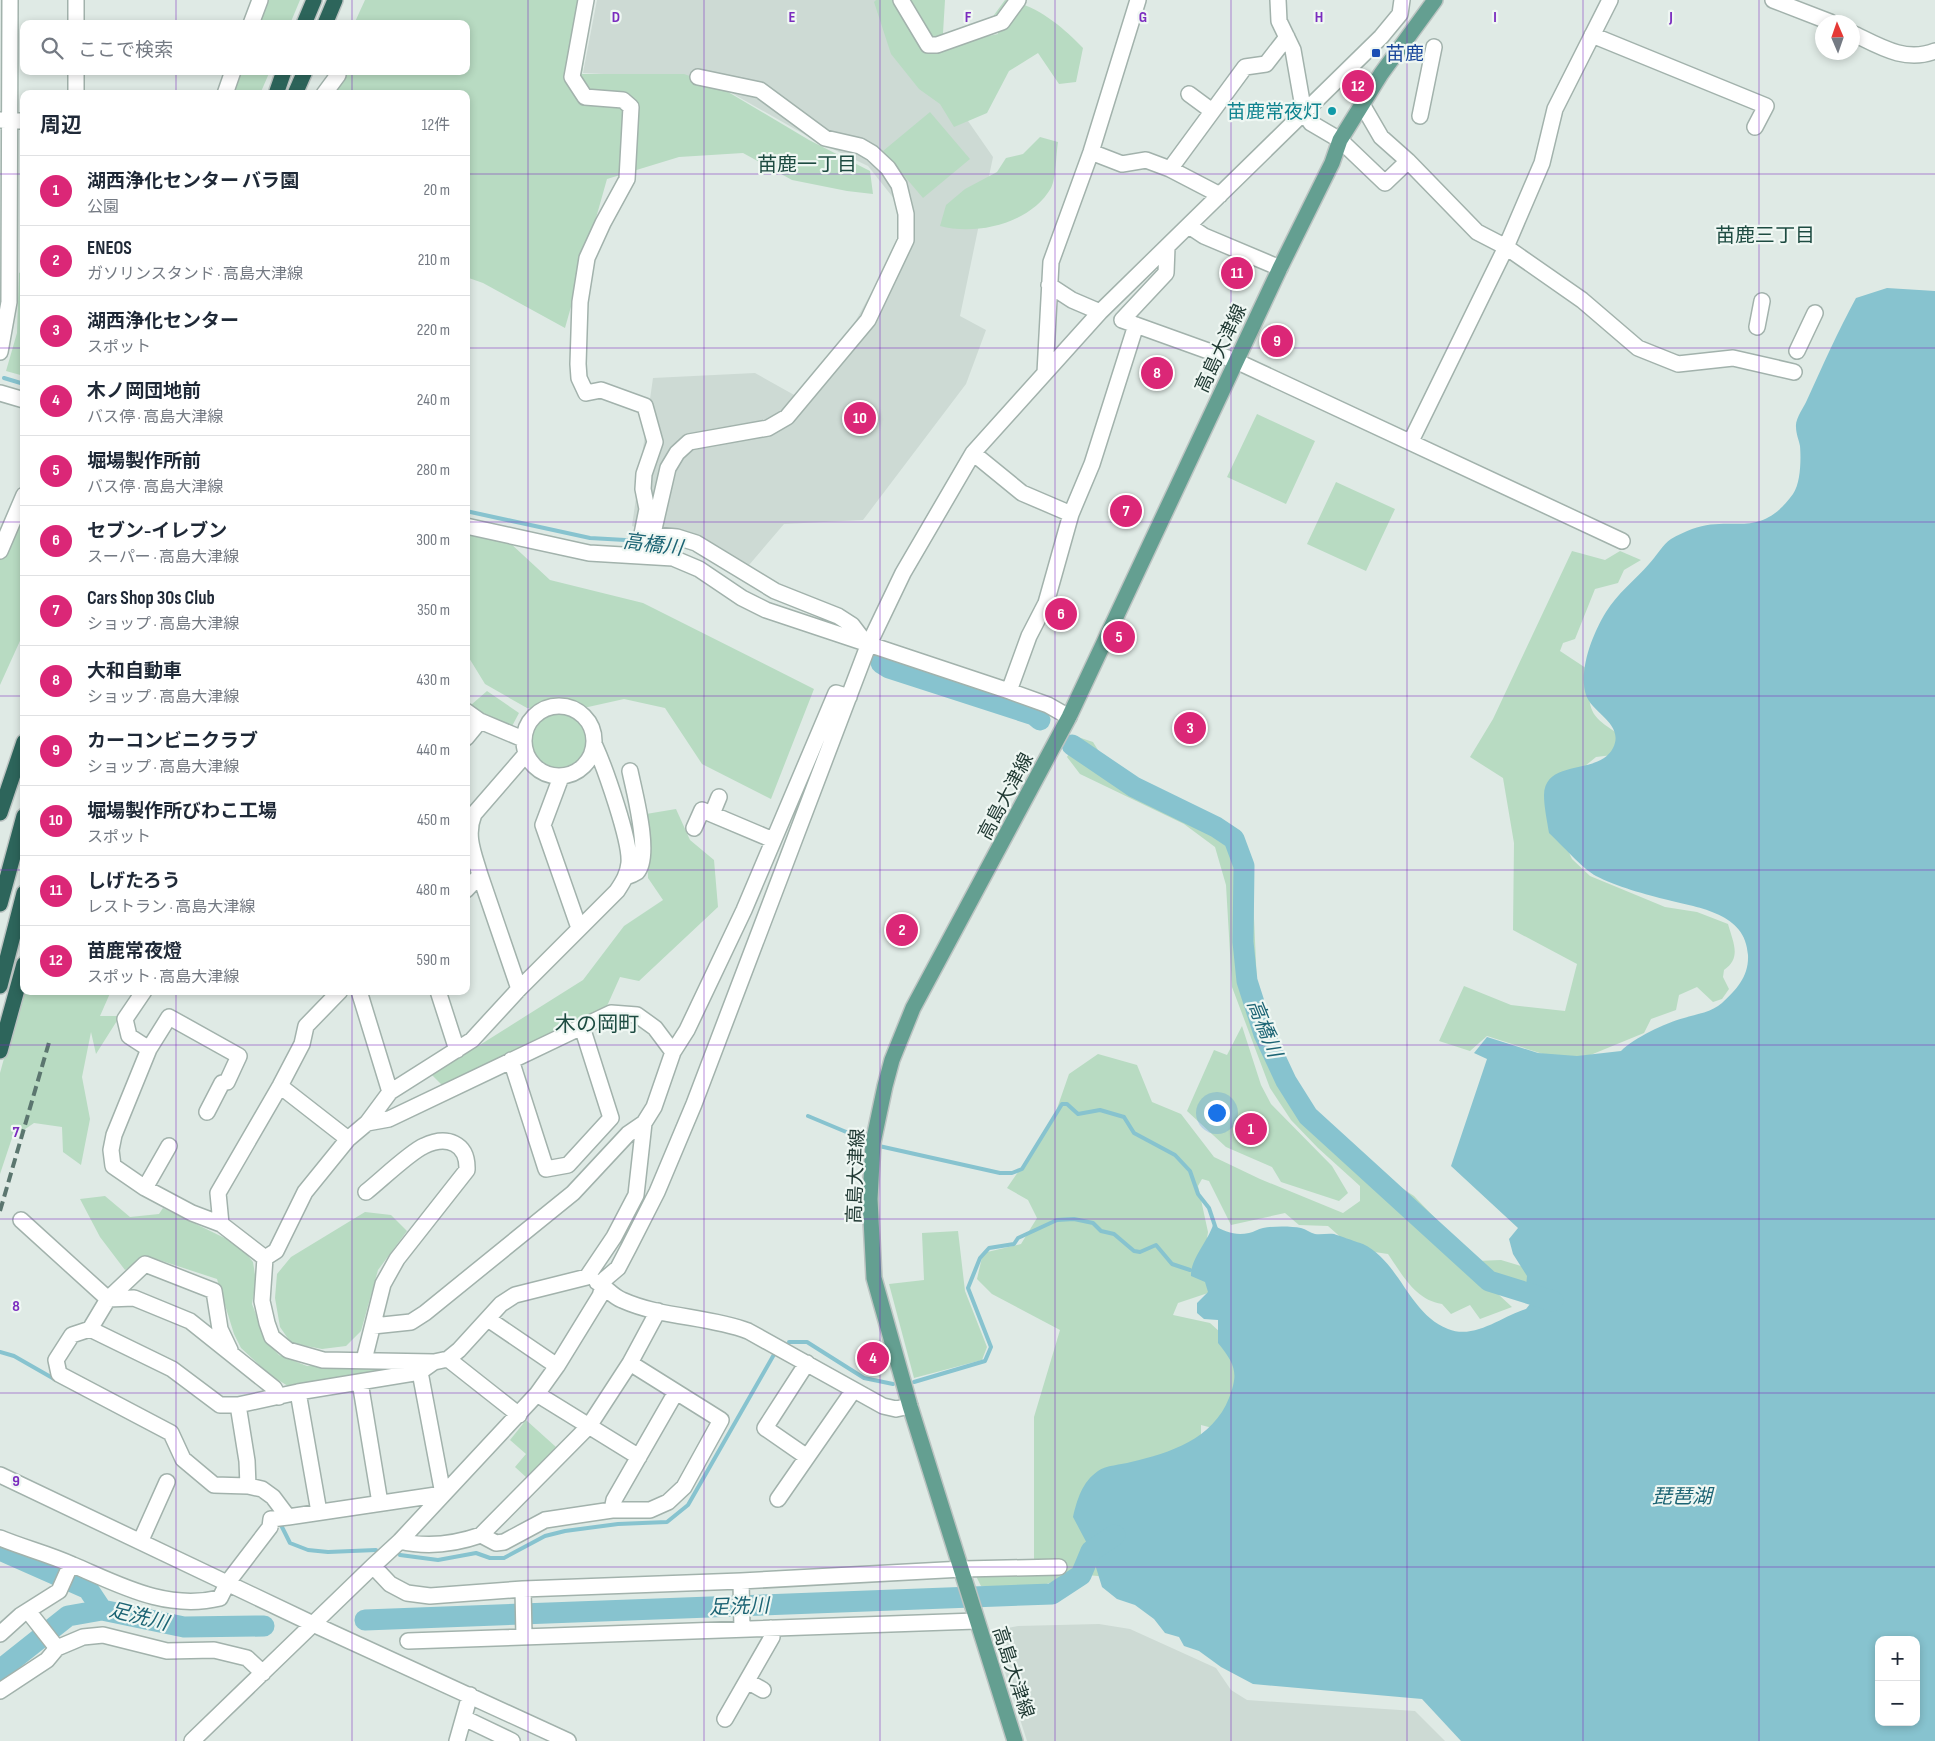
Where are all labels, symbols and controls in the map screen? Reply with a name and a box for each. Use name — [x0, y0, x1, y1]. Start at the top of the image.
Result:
text: D — [612, 8, 620, 27]
text: E — [789, 8, 796, 27]
text: F — [965, 8, 972, 27]
text: G — [1139, 8, 1147, 27]
text: H — [1315, 8, 1323, 27]
text: I — [1493, 8, 1497, 27]
text: J — [1668, 8, 1673, 27]
north arrow — [1815, 15, 1860, 60]
search box — [20, 20, 470, 75]
icon: search — [38, 34, 66, 62]
text: ここで検索 — [78, 39, 173, 62]
place label: 苗鹿 — [1386, 43, 1424, 66]
marker: 苗鹿 — [1370, 47, 1382, 59]
pin: 12 — [1342, 67, 1374, 105]
place label: 苗鹿常夜灯 — [1227, 101, 1322, 124]
marker: 苗鹿常夜灯 — [1326, 105, 1338, 117]
text: 周辺 — [40, 113, 82, 138]
text: 12件 — [422, 116, 450, 135]
district label: 苗鹿一丁目 — [757, 153, 857, 177]
text: 湖西浄化センター バラ園 — [87, 170, 299, 193]
text: 1 — [53, 181, 59, 200]
text: 20 m — [423, 181, 450, 200]
text: 公園 — [87, 198, 119, 217]
district label: 苗鹿三丁目 — [1715, 224, 1815, 248]
text: ENEOS — [87, 237, 132, 260]
text: 2 — [52, 251, 60, 270]
text: 210 m — [418, 251, 450, 270]
pin: 11 — [1221, 254, 1253, 292]
text: ガソリンスタンド · 高島大津線 — [87, 265, 303, 284]
street label: 高島大津線 — [1191, 301, 1252, 397]
text: 湖西浄化センター — [87, 310, 239, 333]
text: 3 — [52, 321, 60, 340]
text: 220 m — [417, 321, 450, 340]
pin: 9 — [1261, 322, 1293, 360]
text: スポット — [87, 338, 151, 357]
pin: 8 — [1141, 354, 1173, 392]
text: 木ノ岡団地前 — [87, 380, 201, 403]
text: 4 — [52, 391, 60, 410]
text: 240 m — [417, 391, 450, 410]
pin: 10 — [844, 399, 876, 437]
text: バス停 · 高島大津線 — [87, 408, 223, 427]
text: 堀場製作所前 — [87, 450, 201, 473]
text: 5 — [52, 461, 60, 480]
text: 280 m — [416, 461, 450, 480]
text: バス停 · 高島大津線 — [87, 478, 223, 497]
pin: 7 — [1110, 492, 1142, 530]
text: セブン-イレブン — [87, 520, 227, 543]
water label: 高橋川 — [622, 529, 686, 561]
text: 6 — [52, 531, 60, 550]
text: 300 m — [416, 531, 450, 550]
text: スーパー · 高島大津線 — [87, 548, 239, 567]
text: Cars Shop 30s Club — [87, 587, 215, 610]
pin: 6 — [1045, 595, 1077, 633]
text: 7 — [53, 601, 59, 620]
text: 350 m — [417, 601, 450, 620]
text: ショップ · 高島大津線 — [87, 615, 239, 634]
pin: 5 — [1103, 618, 1135, 656]
text: 大和自動車 — [87, 660, 182, 683]
text: 8 — [52, 671, 60, 690]
text: 430 m — [417, 671, 450, 690]
text: ショップ · 高島大津線 — [87, 688, 239, 707]
pin: 3 — [1174, 709, 1206, 747]
text: カーコンビニクラブ — [87, 730, 258, 753]
text: 9 — [52, 741, 60, 760]
text: 440 m — [417, 741, 450, 760]
street label: 高島大津線 — [974, 749, 1039, 844]
text: ショップ · 高島大津線 — [87, 758, 239, 777]
text: 堀場製作所びわこ工場 — [87, 800, 277, 823]
text: 10 — [49, 811, 63, 830]
text: 450 m — [417, 811, 450, 830]
text: スポット — [87, 828, 151, 847]
text: しげたろう — [87, 870, 181, 893]
text: 11 — [50, 881, 62, 900]
text: 480 m — [416, 881, 450, 900]
text: レストラン · 高島大津線 — [87, 898, 255, 917]
pin: 2 — [886, 911, 918, 949]
text: 苗鹿常夜燈 — [87, 940, 182, 963]
text: 12 — [49, 951, 63, 970]
text: 590 m — [417, 951, 450, 970]
text: スポット · 高島大津線 — [87, 968, 239, 987]
water label: 高橋川 — [1242, 996, 1287, 1063]
district label: 木の岡町 — [555, 1012, 639, 1037]
your location — [1204, 1100, 1230, 1126]
pin: 1 — [1235, 1110, 1267, 1148]
text: 7 — [13, 1123, 20, 1142]
street label: 高島大津線 — [843, 1128, 870, 1224]
text: 8 — [12, 1297, 20, 1316]
pin: 4 — [857, 1339, 889, 1377]
text: 9 — [12, 1472, 20, 1491]
water label: 琵琶湖 — [1652, 1485, 1715, 1509]
water label: 足洗川 — [709, 1594, 771, 1620]
water label: 足洗川 — [107, 1598, 173, 1636]
street label: 高島大津線 — [987, 1624, 1038, 1721]
map controls — [1875, 1636, 1920, 1726]
button: + — [1875, 1636, 1920, 1681]
button: − — [1875, 1681, 1920, 1726]

